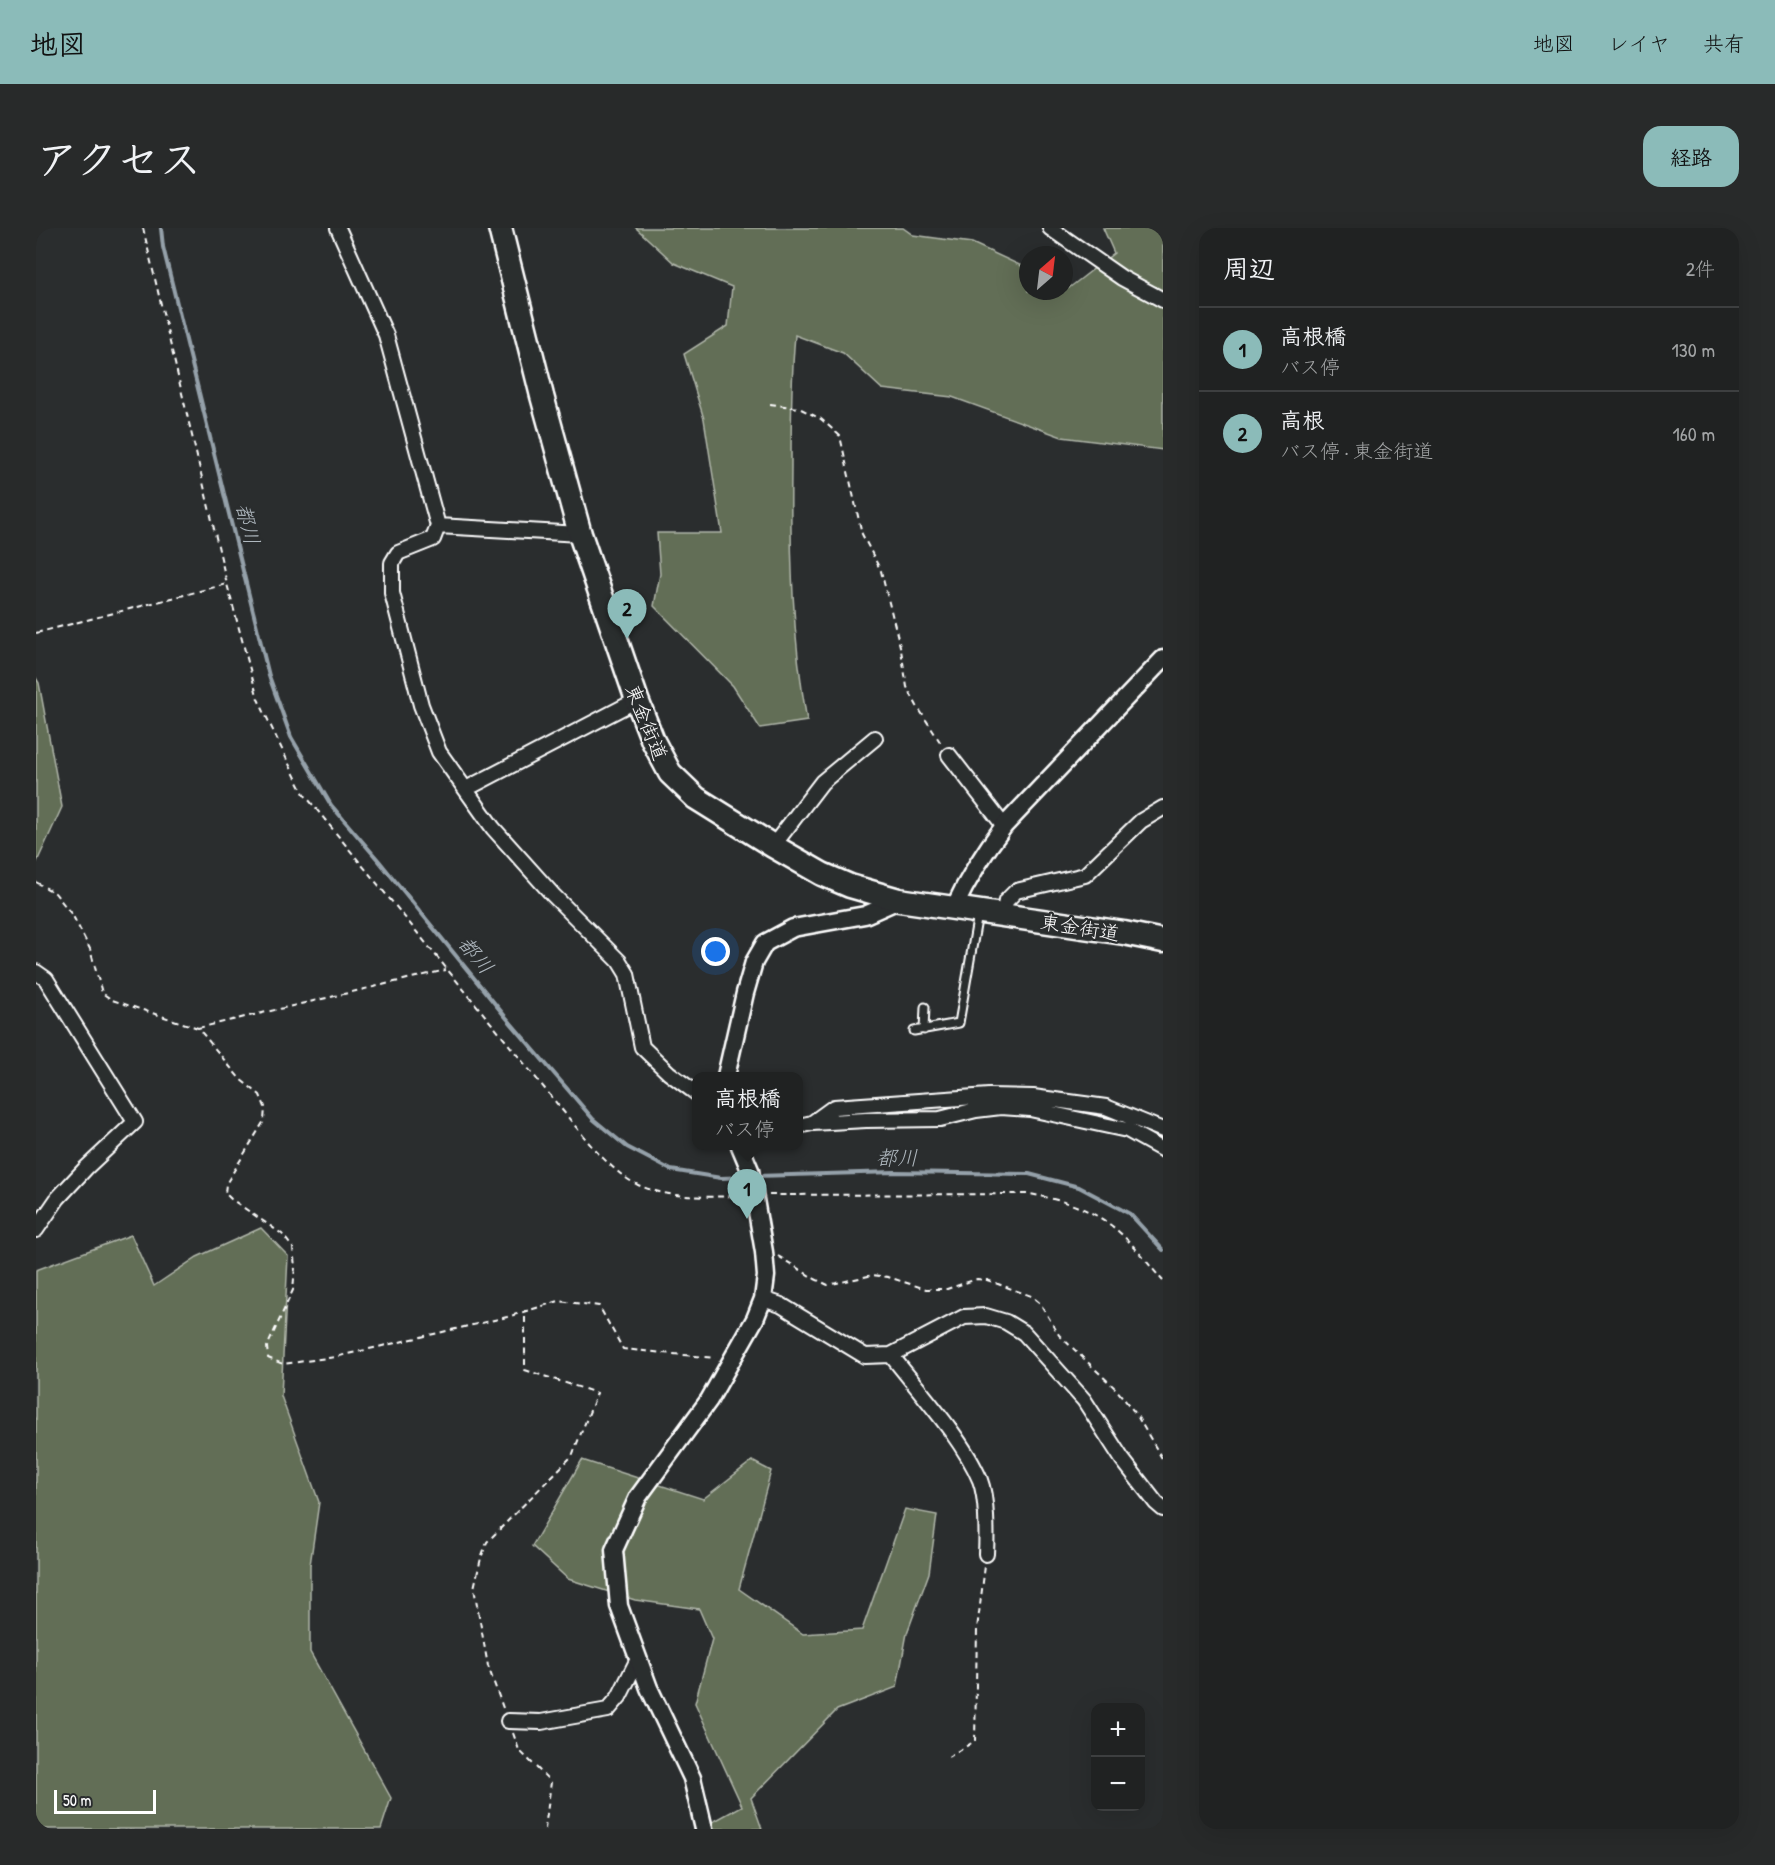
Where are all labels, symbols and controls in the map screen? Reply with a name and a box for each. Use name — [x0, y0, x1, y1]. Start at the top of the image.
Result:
text: 地図 — [30, 25, 86, 63]
text: 地図 — [1533, 29, 1575, 58]
text: レイヤ — [1608, 29, 1670, 58]
text: 共有 — [1703, 29, 1745, 58]
button: 経路 — [1643, 126, 1739, 187]
text: アクセス — [36, 130, 201, 187]
north arrow — [1019, 246, 1073, 300]
text: 周辺 — [1223, 251, 1275, 286]
text: 2件 — [1686, 255, 1715, 282]
text: 高根橋 — [1280, 321, 1346, 351]
text: 1 — [1239, 336, 1246, 363]
text: 130 m — [1672, 336, 1715, 363]
text: バス停 — [1280, 353, 1340, 380]
text: 高根 — [1280, 405, 1324, 435]
text: 2 — [1238, 420, 1247, 447]
text: 160 m — [1673, 420, 1715, 447]
text: バス停 · 東金街道 — [1280, 437, 1433, 464]
water label: 都川 — [229, 500, 267, 548]
pin: 2 — [608, 590, 646, 639]
street label: 東金街道 — [619, 680, 675, 764]
street label: 東金街道 — [1038, 907, 1122, 947]
water label: 都川 — [451, 930, 501, 980]
your location — [701, 937, 730, 966]
popup — [692, 1072, 803, 1150]
text: 高根橋 — [714, 1083, 781, 1113]
text: バス停 — [714, 1115, 774, 1142]
water label: 都川 — [876, 1143, 918, 1172]
pin: 1 — [728, 1170, 766, 1219]
map controls — [1091, 1703, 1145, 1811]
button: + — [1091, 1703, 1145, 1757]
button: − — [1091, 1757, 1145, 1811]
scale bar — [54, 1787, 156, 1814]
text: 50 m — [63, 1789, 92, 1811]

